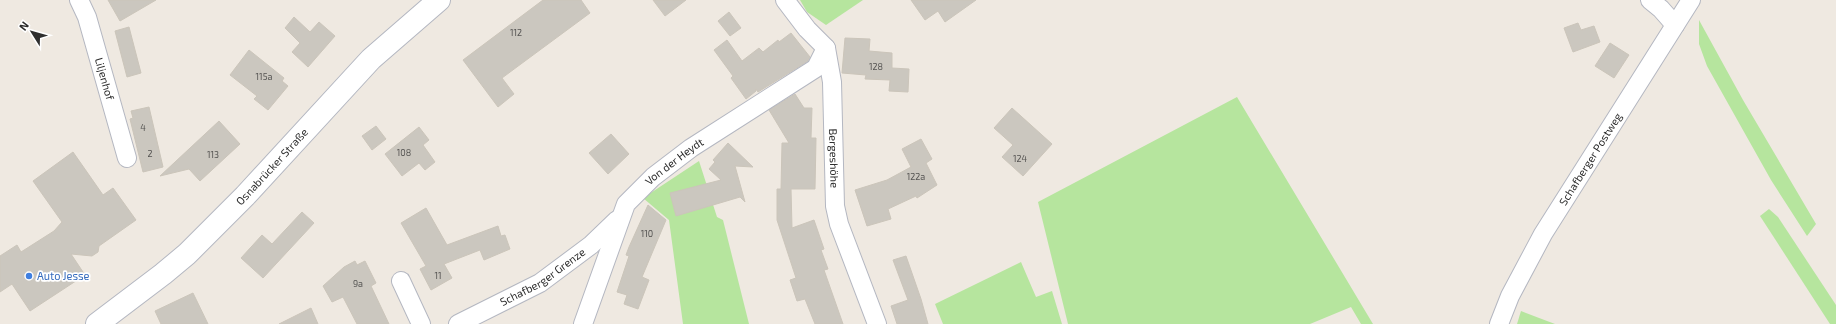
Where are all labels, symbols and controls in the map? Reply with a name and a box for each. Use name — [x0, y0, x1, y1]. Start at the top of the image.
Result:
north arrow — [12, 12, 52, 52]
text: N — [16, 19, 31, 33]
house number: 112 — [510, 27, 522, 38]
street label: Liljenhof — [93, 56, 117, 102]
house number: 128 — [869, 61, 883, 72]
house number: 115a — [256, 71, 273, 82]
street label: Schafberger Postweg — [1556, 110, 1624, 207]
house number: 4 — [140, 122, 146, 133]
street label: Osnabrücker Straße — [233, 125, 310, 207]
street label: Bergeshöhe — [827, 128, 842, 188]
street label: Von der Heydt — [642, 135, 706, 187]
house number: 108 — [397, 147, 411, 158]
house number: 2 — [147, 148, 153, 159]
house number: 113 — [207, 149, 219, 160]
house number: 124 — [1013, 153, 1028, 164]
house number: 122a — [907, 171, 925, 182]
house number: 110 — [641, 228, 653, 239]
street label: Schafberger Grenze — [498, 245, 587, 308]
place label: Auto Jesse — [37, 269, 90, 282]
house number: 11 — [434, 270, 442, 281]
marker: Auto Jesse — [24, 271, 34, 281]
house number: 9a — [353, 278, 363, 289]

